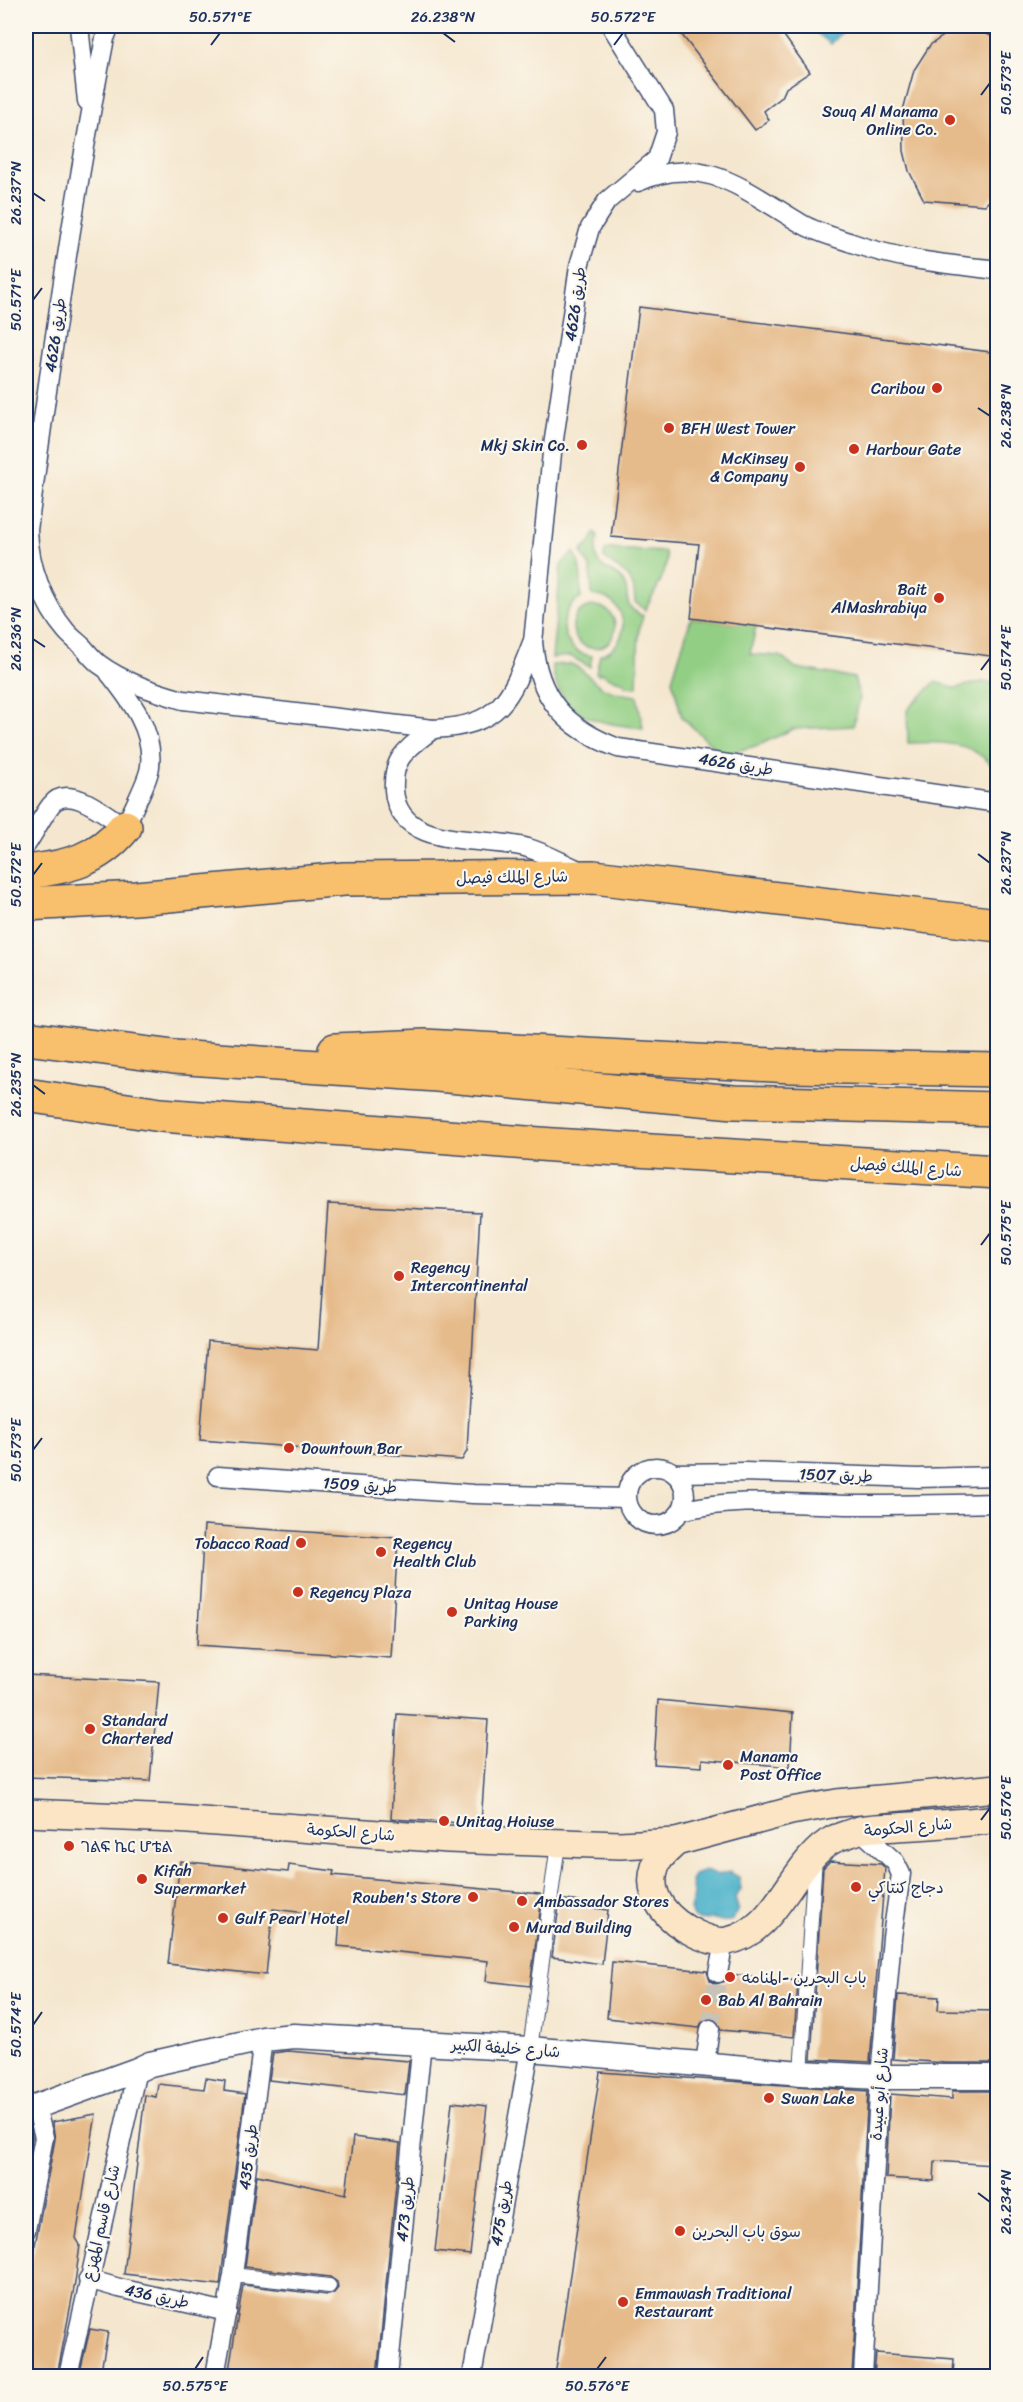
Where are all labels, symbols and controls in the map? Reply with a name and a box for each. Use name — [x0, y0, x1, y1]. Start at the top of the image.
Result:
text: 50.571°E — [189, 4, 253, 30]
text: 26.238°N — [411, 4, 476, 30]
text: 50.572°E — [591, 4, 657, 30]
text: 50.573°E — [993, 49, 1019, 115]
place label: Souq Al Manama Online Co. — [822, 97, 938, 144]
marker: Souq Al Manama Online Co. — [943, 113, 957, 127]
text: 26.237°N — [3, 160, 29, 225]
street label: طريق 4626 — [555, 265, 595, 343]
text: 50.571°E — [3, 267, 29, 331]
street label: طريق 4626 — [35, 296, 75, 374]
place label: Caribou — [871, 374, 925, 403]
marker: Caribou — [930, 381, 944, 395]
text: 26.238°N — [993, 383, 1019, 448]
place label: BFH West Tower — [681, 414, 796, 443]
marker: BFH West Tower — [662, 421, 676, 435]
place label: Mkj Skin Co. — [481, 431, 570, 460]
place label: Harbour Gate — [866, 435, 961, 464]
marker: Mkj Skin Co. — [575, 438, 589, 452]
marker: Harbour Gate — [847, 442, 861, 456]
place label: McKinsey & Company — [710, 444, 789, 491]
marker: McKinsey & Company — [793, 460, 807, 474]
place label: Bait AlMashrabiya — [830, 575, 927, 622]
marker: Bait AlMashrabiya — [932, 591, 946, 605]
text: 26.236°N — [3, 606, 29, 671]
text: 50.574°E — [993, 624, 1019, 691]
street label: طريق 4626 — [697, 744, 775, 784]
text: 26.237°N — [993, 830, 1019, 895]
text: 50.572°E — [3, 841, 29, 907]
street label: شارع الملك فيصل — [456, 862, 568, 892]
text: 26.235°N — [3, 1052, 29, 1117]
street label: شارع الملك فيصل — [849, 1149, 963, 1185]
text: 50.575°E — [993, 1199, 1019, 1265]
place label: Regency Intercontinental — [410, 1253, 528, 1300]
marker: Regency Intercontinental — [392, 1269, 406, 1283]
text: 50.573°E — [3, 1416, 29, 1482]
place label: Downtown Bar — [301, 1434, 403, 1463]
marker: Downtown Bar — [282, 1441, 296, 1455]
street label: طريق 1507 — [799, 1459, 873, 1491]
street label: طريق 1509 — [322, 1468, 398, 1502]
place label: Tobacco Road — [194, 1529, 291, 1558]
place label: Regency Health Club — [393, 1529, 477, 1576]
marker: Tobacco Road — [294, 1536, 308, 1550]
marker: Regency Health Club — [374, 1545, 388, 1559]
place label: Regency Plaza — [310, 1578, 412, 1607]
marker: Regency Plaza — [291, 1585, 305, 1599]
place label: Unitag House Parking — [464, 1589, 558, 1636]
marker: Unitag House Parking — [445, 1605, 459, 1619]
place label: Standard Chartered — [102, 1706, 174, 1753]
marker: Standard Chartered — [83, 1722, 97, 1736]
place label: Manama Post Office — [740, 1742, 822, 1789]
marker: Manama Post Office — [721, 1758, 735, 1772]
text: 50.576°E — [993, 1774, 1019, 1840]
place label: Unitag Hoiuse — [456, 1807, 554, 1836]
street label: شارع الحكومة — [863, 1809, 953, 1845]
street label: شارع الحكومة — [306, 1814, 396, 1850]
marker: Unitag Hoiuse — [437, 1814, 451, 1828]
place label: ገልፍ ኬር ሆቴል — [81, 1832, 173, 1861]
marker: ገልፍ ኬር ሆቴል — [62, 1839, 76, 1853]
place label: Kifah Supermarket — [154, 1856, 246, 1903]
marker: Kifah Supermarket — [135, 1872, 149, 1886]
place label: دجاج كنتاكي — [868, 1873, 944, 1902]
marker: دجاج كنتاكي — [849, 1880, 863, 1894]
place label: Rouben's Store — [353, 1883, 461, 1912]
place label: Ambassador Stores — [533, 1887, 669, 1916]
marker: Rouben's Store — [466, 1890, 480, 1904]
marker: Ambassador Stores — [515, 1894, 529, 1908]
place label: Gulf Pearl Hotel — [235, 1904, 350, 1933]
marker: Gulf Pearl Hotel — [216, 1911, 230, 1925]
place label: Murad Building — [526, 1913, 632, 1942]
marker: Murad Building — [507, 1920, 521, 1934]
place label: باب البحرين -المنامه — [742, 1963, 867, 1992]
marker: باب البحرين -المنامه — [723, 1970, 737, 1984]
place label: Bab Al Bahrain — [718, 1986, 823, 2015]
text: 50.574°E — [3, 1991, 29, 2058]
marker: Bab Al Bahrain — [699, 1993, 713, 2007]
street label: شارع خليفة الكبير — [449, 2030, 561, 2066]
street label: شارع أبو عبيدة — [861, 2046, 897, 2142]
place label: Swan Lake — [781, 2084, 855, 2113]
marker: Swan Lake — [762, 2091, 776, 2105]
street label: طريق 435 — [230, 2122, 266, 2192]
street label: شارع قاسم المهزع — [73, 2162, 129, 2284]
text: 26.234°N — [993, 2169, 1019, 2234]
street label: طريق 473 — [387, 2175, 423, 2243]
street label: طريق 475 — [481, 2178, 521, 2248]
place label: سوق باب البحرين — [692, 2217, 801, 2246]
marker: سوق باب البحرين — [673, 2224, 687, 2238]
street label: طريق 436 — [122, 2275, 192, 2317]
place label: Emmawash Traditional Restaurant — [635, 2279, 792, 2326]
marker: Emmawash Traditional Restaurant — [616, 2295, 630, 2309]
text: 50.575°E — [163, 2373, 229, 2399]
text: 50.576°E — [565, 2373, 631, 2399]

